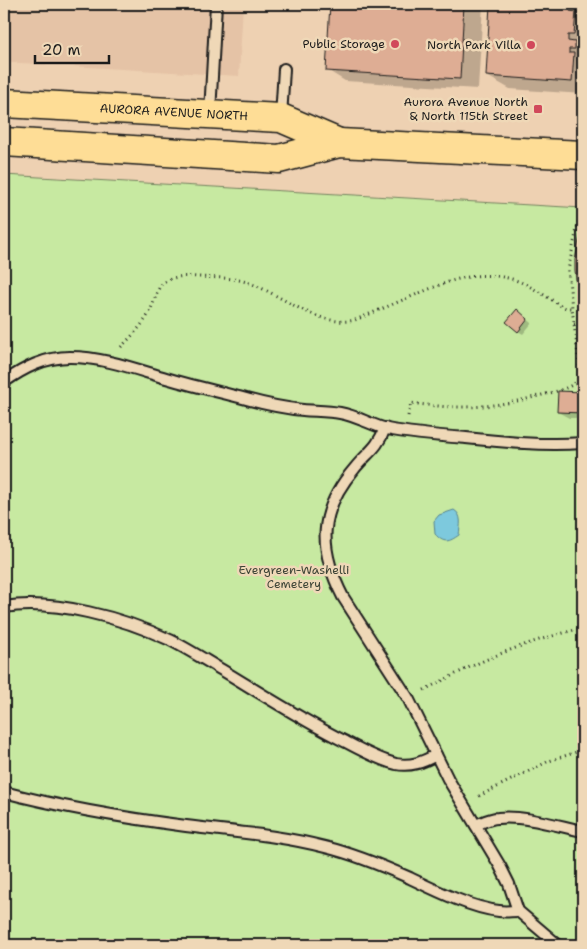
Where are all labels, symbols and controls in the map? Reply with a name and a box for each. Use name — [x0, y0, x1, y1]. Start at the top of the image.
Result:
scale bar — [35, 32, 109, 64]
place label: Public Storage — [303, 36, 385, 52]
place label: North Park Villa — [427, 37, 522, 53]
marker: Public Storage — [389, 38, 401, 50]
marker: North Park Villa — [525, 39, 537, 51]
text: 20 m — [42, 40, 81, 60]
place label: Aurora Avenue North & North 115th Street — [403, 94, 528, 124]
street label: AURORA AVENUE NORTH — [99, 100, 249, 124]
marker: Aurora Avenue North & North 115th Street — [532, 103, 544, 115]
park label: Evergreen-Washelli Cemetery — [239, 562, 349, 592]

